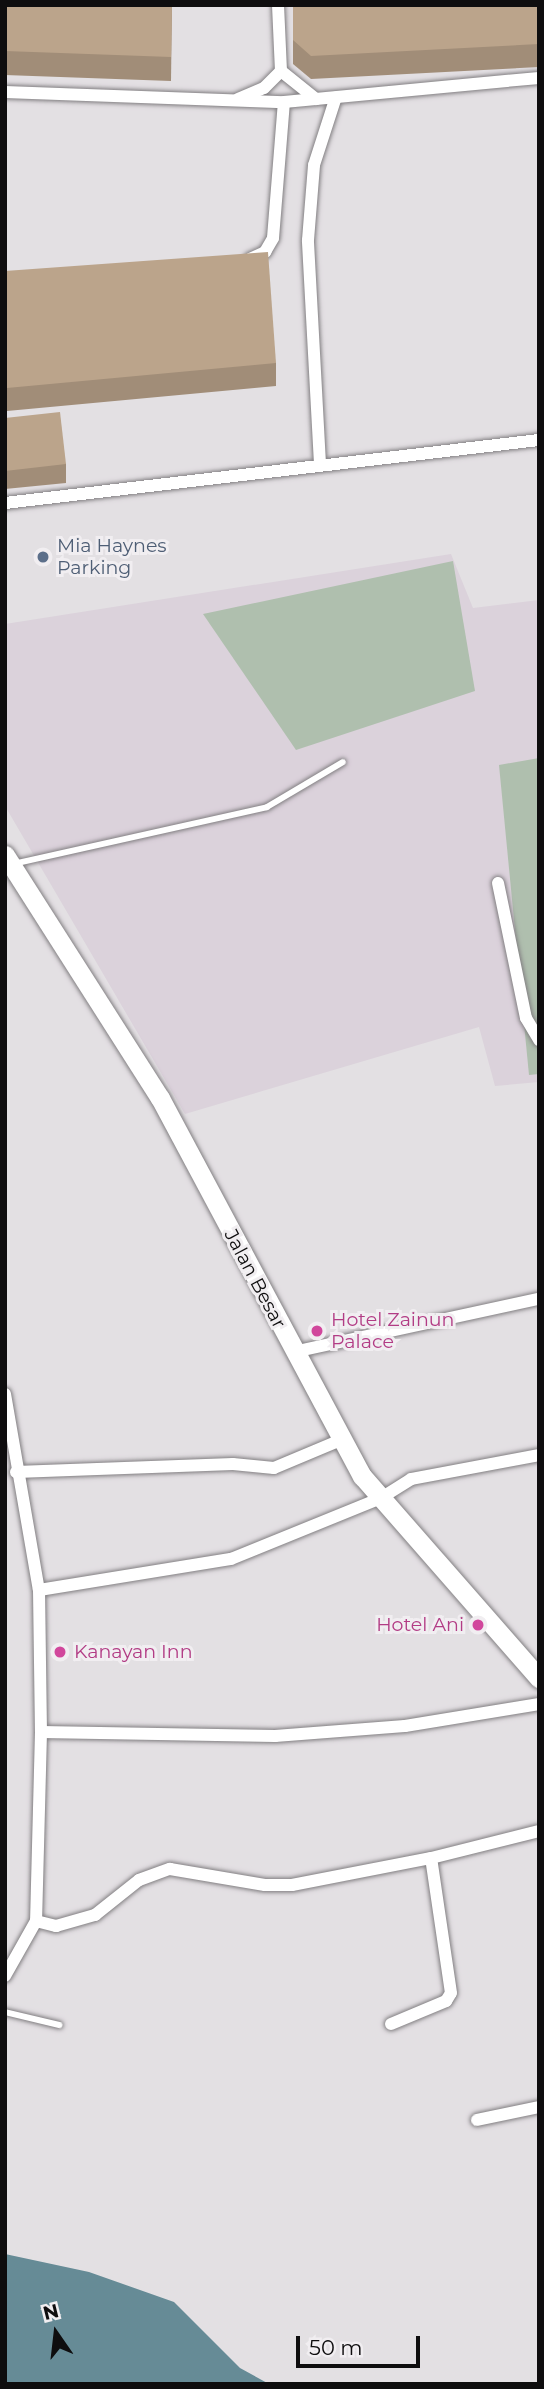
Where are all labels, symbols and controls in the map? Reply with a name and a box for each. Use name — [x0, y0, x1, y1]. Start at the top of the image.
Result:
place label: Mia Haynes Parking — [57, 535, 167, 579]
marker: Mia Haynes Parking — [35, 549, 51, 565]
street label: Jalan Besar — [219, 1226, 291, 1332]
place label: Hotel Zainun Palace — [331, 1309, 454, 1353]
marker: Hotel Zainun Palace — [309, 1323, 325, 1339]
place label: Hotel Ani — [376, 1614, 464, 1636]
marker: Hotel Ani — [470, 1617, 486, 1633]
place label: Kanayan Inn — [74, 1641, 193, 1663]
marker: Kanayan Inn — [52, 1644, 68, 1660]
north arrow — [21, 2298, 91, 2368]
text: N — [41, 2299, 61, 2325]
scale bar — [299, 2322, 423, 2366]
text: 50 m — [309, 2335, 363, 2360]

